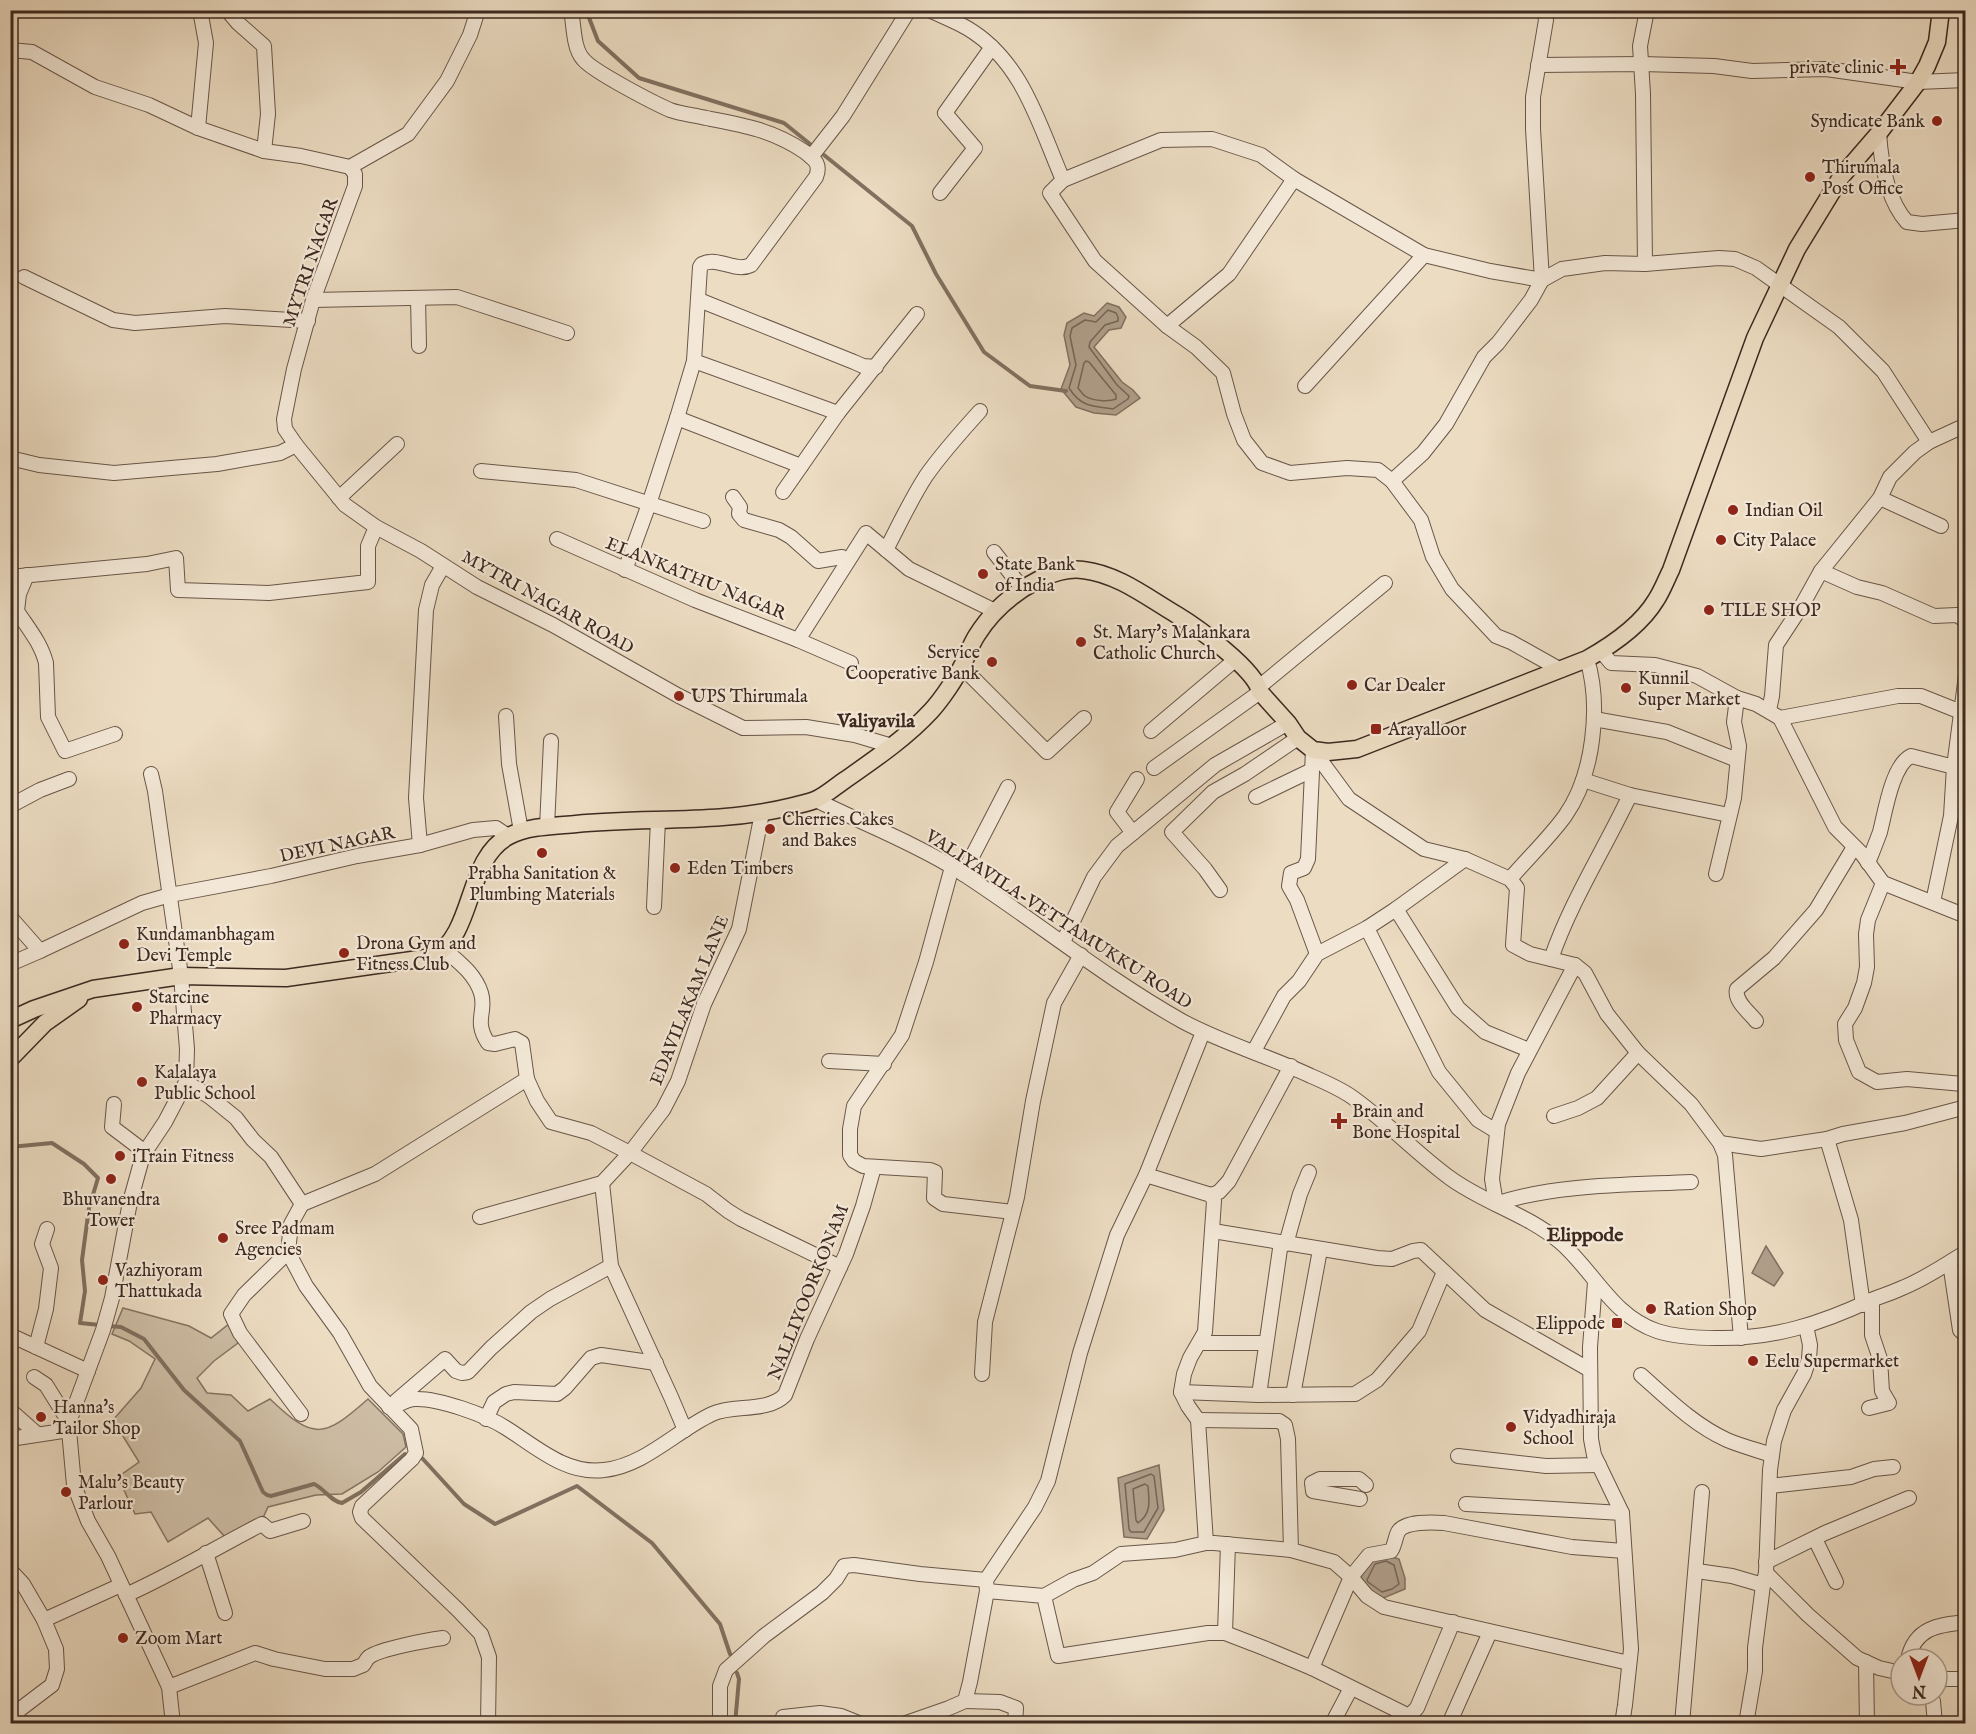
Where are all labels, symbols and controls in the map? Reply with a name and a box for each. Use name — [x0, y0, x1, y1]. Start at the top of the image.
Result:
place label: private clinic — [1789, 57, 1884, 80]
marker: private clinic — [1889, 58, 1907, 76]
place label: Syndicate Bank — [1810, 111, 1925, 134]
marker: Syndicate Bank — [1930, 114, 1944, 128]
place label: Thirumala Post Office — [1822, 157, 1903, 201]
marker: Thirumala Post Office — [1803, 170, 1817, 184]
street label: MYTRI NAGAR — [279, 194, 345, 330]
place label: Indian Oil — [1745, 500, 1823, 523]
marker: Indian Oil — [1726, 503, 1740, 517]
place label: City Palace — [1733, 530, 1816, 553]
street label: ELANKATHU NAGAR — [602, 533, 790, 627]
marker: City Palace — [1714, 533, 1728, 547]
street label: MYTRI NAGAR ROAD — [457, 546, 637, 660]
place label: State Bank of India — [995, 554, 1076, 598]
marker: State Bank of India — [976, 567, 990, 581]
place label: TILE SHOP — [1721, 600, 1821, 623]
marker: TILE SHOP — [1702, 603, 1716, 617]
place label: St. Mary's Malankara Catholic Church — [1093, 622, 1250, 666]
marker: St. Mary's Malankara Catholic Church — [1074, 635, 1088, 649]
place label: Service Cooperative Bank — [845, 642, 980, 686]
marker: Service Cooperative Bank — [985, 655, 999, 669]
place label: Kunnil Super Market — [1638, 668, 1740, 712]
place label: Car Dealer — [1364, 675, 1446, 698]
marker: Car Dealer — [1345, 678, 1359, 692]
marker: Kunnil Super Market — [1619, 681, 1633, 695]
place label: UPS Thirumala — [691, 686, 808, 709]
marker: UPS Thirumala — [672, 689, 686, 703]
district label: Valiyavila — [836, 709, 915, 734]
place label: Arayalloor — [1387, 719, 1467, 742]
marker: Arayalloor — [1369, 722, 1383, 736]
place label: Cherries Cakes and Bakes — [782, 809, 894, 853]
street label: DEVI NAGAR — [278, 822, 398, 869]
marker: Cherries Cakes and Bakes — [763, 822, 777, 836]
street label: VALIYAVILA-VETTAMUKKU ROAD — [920, 825, 1196, 1015]
marker: Prabha Sanitation & Plumbing Materials — [535, 846, 549, 860]
place label: Eden Timbers — [687, 858, 793, 881]
marker: Eden Timbers — [668, 861, 682, 875]
place label: Prabha Sanitation & Plumbing Materials — [468, 863, 616, 907]
street label: EDAVILAKAM LANE — [646, 912, 735, 1089]
place label: Kundamanbhagam Devi Temple — [136, 924, 275, 968]
place label: Drona Gym and Fitness Club — [356, 933, 476, 977]
marker: Kundamanbhagam Devi Temple — [117, 937, 131, 951]
marker: Drona Gym and Fitness Club — [337, 946, 351, 960]
place label: Starcine Pharmacy — [149, 987, 222, 1031]
marker: Starcine Pharmacy — [130, 1000, 144, 1014]
place label: Kalalaya Public School — [154, 1062, 255, 1106]
marker: Kalalaya Public School — [135, 1075, 149, 1089]
place label: Brain and Bone Hospital — [1352, 1101, 1460, 1145]
marker: Brain and Bone Hospital — [1330, 1112, 1348, 1130]
place label: iTrain Fitness — [132, 1146, 234, 1169]
marker: iTrain Fitness — [113, 1149, 127, 1163]
marker: Bhuvanendra Tower — [104, 1172, 118, 1186]
place label: Bhuvanendra Tower — [62, 1189, 160, 1233]
street label: NALLIYOORKONAM — [764, 1201, 855, 1384]
place label: Sree Padmam Agencies — [234, 1218, 335, 1262]
district label: Elippode — [1547, 1223, 1624, 1248]
marker: Sree Padmam Agencies — [216, 1231, 230, 1245]
place label: Vazhiyoram Thattukada — [114, 1260, 203, 1304]
marker: Vazhiyoram Thattukada — [96, 1273, 110, 1287]
place label: Ration Shop — [1663, 1299, 1757, 1322]
marker: Ration Shop — [1644, 1302, 1658, 1316]
place label: Elippode — [1536, 1313, 1605, 1336]
marker: Elippode — [1610, 1316, 1624, 1330]
place label: Eelu Supermarket — [1765, 1351, 1899, 1374]
marker: Eelu Supermarket — [1746, 1354, 1760, 1368]
place label: Hanna's Tailor Shop — [53, 1397, 141, 1441]
place label: Vidyadhiraja School — [1522, 1407, 1616, 1451]
marker: Hanna's Tailor Shop — [34, 1410, 48, 1424]
marker: Vidyadhiraja School — [1504, 1420, 1518, 1434]
place label: Malu's Beauty Parlour — [78, 1472, 184, 1516]
marker: Malu's Beauty Parlour — [59, 1485, 73, 1499]
place label: Zoom Mart — [135, 1628, 222, 1651]
marker: Zoom Mart — [116, 1631, 130, 1645]
north arrow — [1889, 1647, 1949, 1707]
text: N — [1912, 1680, 1927, 1700]

